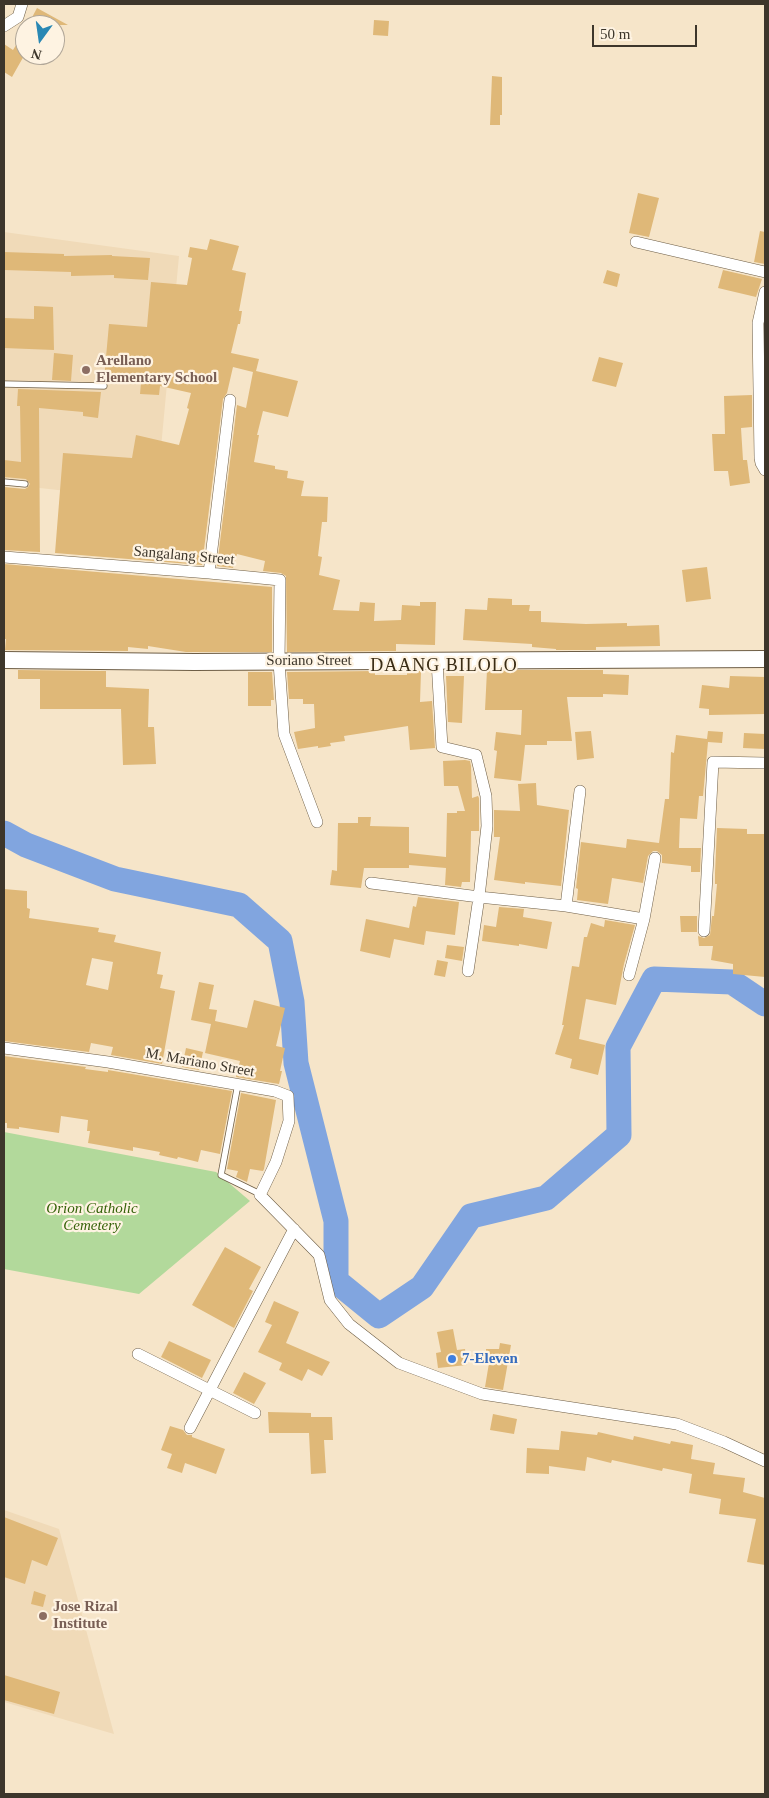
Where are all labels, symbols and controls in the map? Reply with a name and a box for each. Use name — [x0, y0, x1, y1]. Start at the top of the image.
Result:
north arrow — [15, 15, 65, 65]
scale bar — [594, 15, 699, 47]
text: 50 m — [600, 26, 630, 42]
text: N — [30, 46, 43, 63]
place label: Arellano Elementary School — [96, 352, 217, 387]
marker: Arellano Elementary School — [80, 364, 92, 376]
street label: Sangalang Street — [133, 543, 235, 569]
street label: Soriano Street — [266, 652, 352, 670]
district label: DAANG BILOLO — [369, 655, 519, 677]
street label: M. Mariano Street — [144, 1045, 256, 1081]
park label: Orion Catholic Cemetery — [46, 1200, 138, 1235]
place label: 7-Eleven — [462, 1350, 518, 1368]
marker: 7-Eleven — [446, 1353, 458, 1365]
place label: Jose Rizal Institute — [53, 1598, 118, 1633]
marker: Jose Rizal Institute — [37, 1610, 49, 1622]

